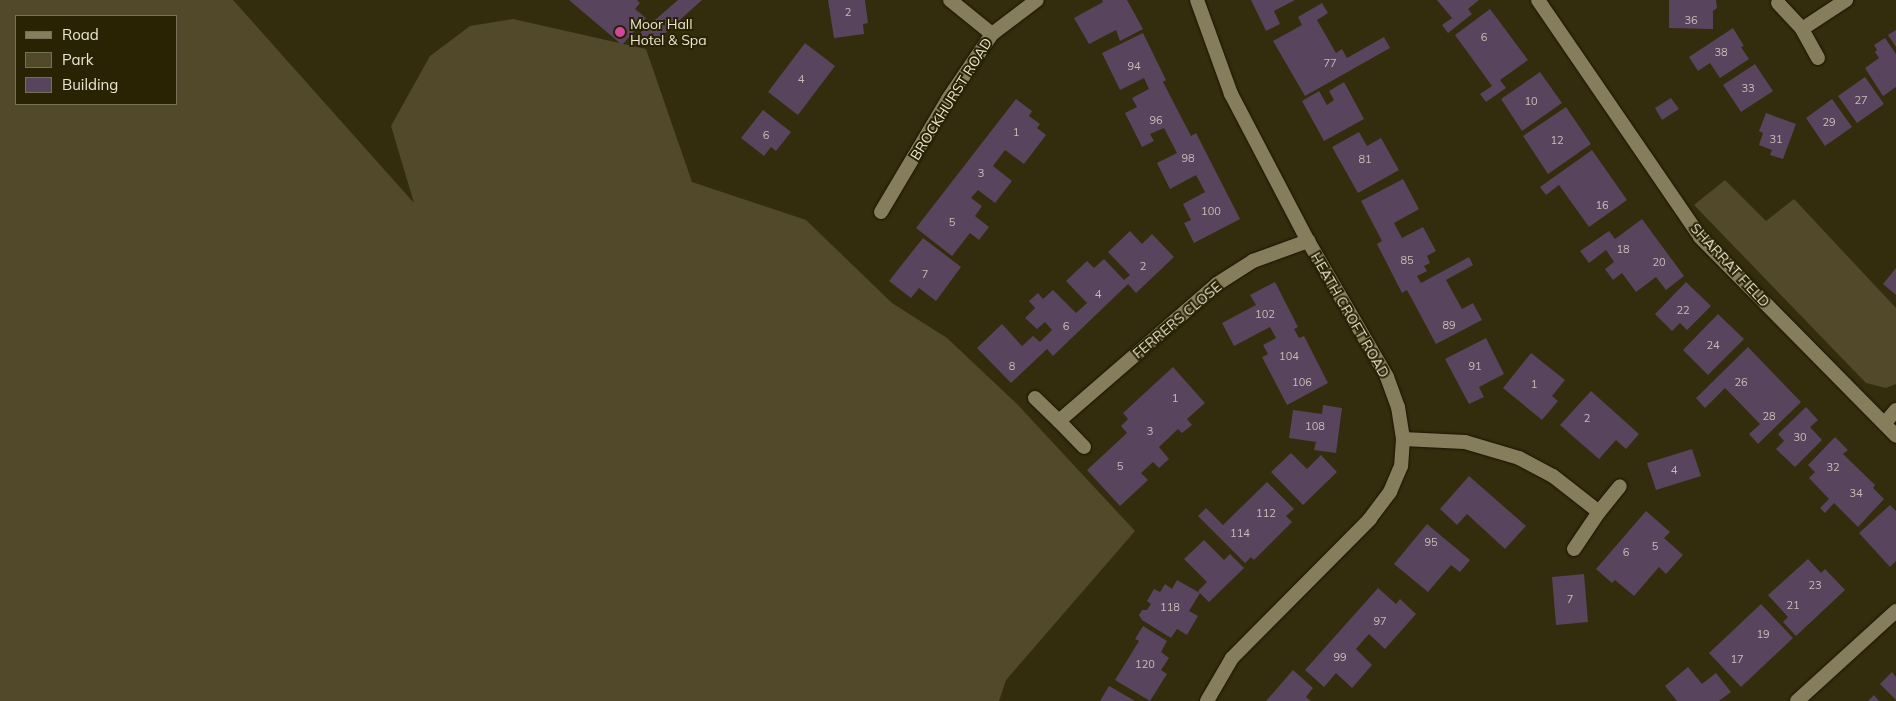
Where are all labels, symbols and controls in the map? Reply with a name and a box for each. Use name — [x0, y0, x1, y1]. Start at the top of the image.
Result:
house number: 2 — [845, 5, 851, 19]
house number: 36 — [1684, 13, 1698, 27]
legend — [15, 15, 178, 105]
place label: Moor Hall Hotel & Spa — [630, 16, 707, 48]
text: Road — [62, 25, 99, 44]
marker: Moor Hall Hotel & Spa — [614, 26, 626, 38]
house number: 6 — [1481, 30, 1487, 44]
street label: BROCKHURST ROAD — [907, 35, 995, 163]
house number: 38 — [1714, 45, 1728, 59]
text: Park — [62, 50, 94, 69]
house number: 77 — [1323, 56, 1337, 70]
house number: 94 — [1127, 59, 1141, 73]
house number: 4 — [798, 72, 804, 86]
text: Building — [62, 75, 118, 94]
house number: 33 — [1741, 81, 1755, 95]
house number: 27 — [1854, 93, 1868, 107]
house number: 10 — [1524, 94, 1538, 108]
house number: 96 — [1149, 113, 1163, 127]
house number: 29 — [1822, 115, 1836, 129]
house number: 1 — [1013, 125, 1019, 139]
house number: 6 — [763, 128, 769, 142]
house number: 31 — [1769, 132, 1783, 146]
house number: 12 — [1550, 133, 1564, 147]
house number: 98 — [1181, 151, 1195, 165]
house number: 81 — [1358, 152, 1372, 166]
house number: 3 — [978, 166, 984, 180]
house number: 16 — [1595, 198, 1609, 212]
house number: 100 — [1201, 204, 1221, 218]
house number: 5 — [949, 215, 955, 229]
street label: SHARRAT FIELD — [1687, 220, 1773, 310]
house number: 18 — [1616, 242, 1630, 256]
street label: HEATH CROFT ROAD — [1307, 249, 1393, 381]
house number: 85 — [1400, 253, 1414, 267]
house number: 20 — [1652, 255, 1666, 269]
house number: 2 — [1140, 259, 1146, 273]
house number: 7 — [922, 267, 928, 281]
street label: FERRERS CLOSE — [1129, 278, 1225, 362]
house number: 4 — [1095, 287, 1101, 301]
house number: 22 — [1676, 303, 1690, 317]
house number: 102 — [1255, 307, 1275, 321]
house number: 89 — [1442, 318, 1456, 332]
house number: 6 — [1063, 319, 1069, 333]
house number: 24 — [1706, 338, 1720, 352]
house number: 104 — [1279, 349, 1299, 363]
house number: 8 — [1009, 359, 1015, 373]
house number: 91 — [1468, 359, 1482, 373]
house number: 106 — [1292, 375, 1312, 389]
house number: 26 — [1734, 375, 1748, 389]
house number: 1 — [1531, 377, 1537, 391]
house number: 1 — [1172, 391, 1178, 405]
house number: 28 — [1762, 409, 1776, 423]
house number: 2 — [1584, 411, 1590, 425]
house number: 108 — [1305, 419, 1325, 433]
house number: 3 — [1147, 424, 1153, 438]
house number: 30 — [1793, 430, 1807, 444]
house number: 5 — [1117, 459, 1123, 473]
house number: 32 — [1826, 460, 1840, 474]
house number: 4 — [1671, 463, 1677, 477]
house number: 34 — [1849, 486, 1863, 500]
house number: 112 — [1256, 506, 1276, 520]
house number: 114 — [1230, 526, 1250, 540]
house number: 95 — [1424, 535, 1438, 549]
house number: 5 — [1652, 539, 1658, 553]
house number: 6 — [1623, 545, 1629, 559]
house number: 23 — [1808, 578, 1822, 592]
house number: 7 — [1567, 592, 1573, 606]
house number: 21 — [1786, 598, 1800, 612]
house number: 118 — [1160, 600, 1180, 614]
house number: 97 — [1373, 614, 1387, 628]
house number: 19 — [1756, 627, 1770, 641]
house number: 99 — [1333, 650, 1347, 664]
house number: 17 — [1730, 652, 1744, 666]
house number: 120 — [1135, 657, 1155, 671]

